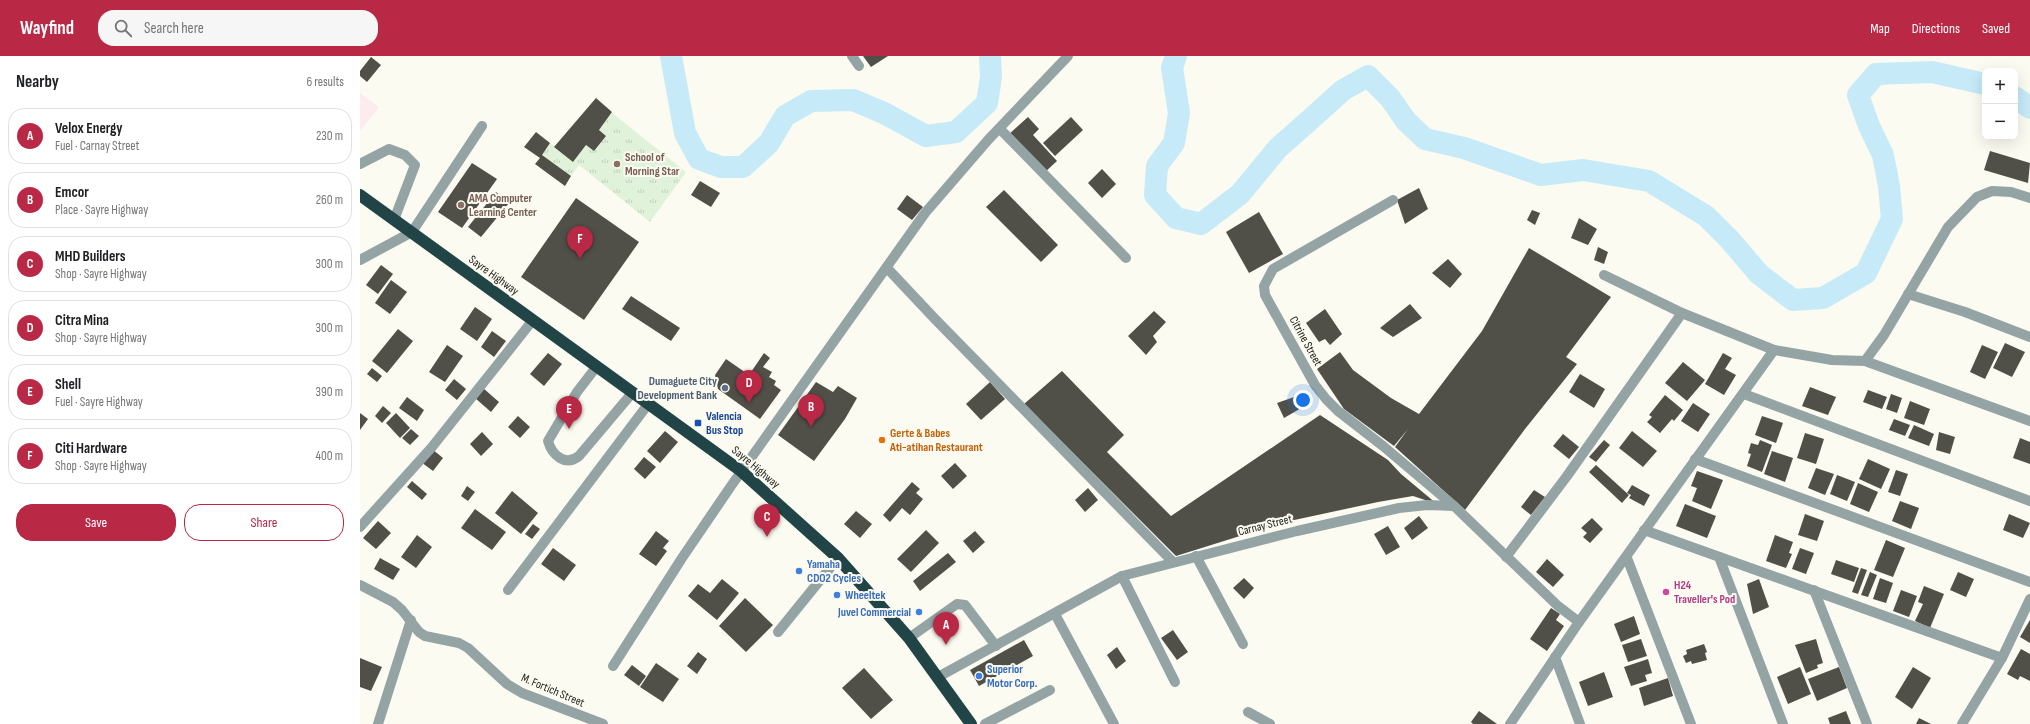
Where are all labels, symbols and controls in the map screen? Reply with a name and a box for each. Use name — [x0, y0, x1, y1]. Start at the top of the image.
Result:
search box — [98, 10, 378, 46]
text: Wayfind — [20, 17, 74, 40]
icon: search — [112, 17, 134, 39]
text: Search here — [144, 19, 204, 38]
text: Map — [1870, 20, 1890, 37]
text: Directions — [1912, 20, 1960, 37]
text: Saved — [1982, 20, 2010, 37]
map controls — [1982, 68, 2018, 140]
button: + — [1982, 68, 2018, 104]
text: Nearby — [16, 72, 59, 92]
text: 6 results — [306, 74, 344, 90]
button: − — [1982, 104, 2018, 140]
text: Velox Energy — [55, 119, 122, 138]
text: A — [27, 128, 33, 144]
text: 230 m — [316, 128, 343, 144]
text: Fuel · Carnay Street — [55, 138, 140, 154]
place label: School of Morning Star — [625, 150, 680, 179]
marker: School of Morning Star — [612, 159, 622, 169]
text: Emcor — [55, 183, 89, 202]
place label: AMA Computer Learning Center — [468, 191, 537, 220]
text: B — [27, 192, 33, 208]
text: 260 m — [316, 192, 343, 208]
marker: AMA Computer Learning Center — [456, 200, 466, 210]
text: Place · Sayre Highway — [55, 202, 148, 218]
pin: F — [567, 226, 593, 259]
text: MHD Builders — [55, 247, 126, 266]
street label: Sayre Highway — [466, 252, 522, 299]
text: C — [27, 256, 33, 272]
text: 300 m — [316, 256, 343, 272]
text: Shop · Sayre Highway — [55, 266, 147, 282]
text: Citra Mina — [55, 311, 109, 330]
street label: Citrine Street — [1286, 314, 1326, 369]
text: D — [27, 320, 33, 336]
text: 300 m — [316, 320, 343, 336]
text: Shop · Sayre Highway — [55, 330, 147, 346]
pin: D — [736, 370, 762, 403]
place label: Dumaguete City Development Bank — [637, 374, 717, 403]
text: Shell — [55, 375, 81, 394]
marker: Dumaguete City Development Bank — [720, 383, 730, 393]
text: E — [27, 384, 33, 400]
text: 390 m — [316, 384, 343, 400]
your location — [1293, 390, 1313, 410]
text: Fuel · Sayre Highway — [55, 394, 143, 410]
pin: B — [798, 394, 824, 427]
pin: E — [556, 396, 582, 429]
place label: Valencia Bus Stop — [706, 409, 743, 438]
marker: Valencia Bus Stop — [693, 418, 703, 428]
place label: Gerte & Babes Ati-atihan Restaurant — [889, 426, 983, 455]
marker: Gerte & Babes Ati-atihan Restaurant — [877, 435, 887, 445]
text: Citi Hardware — [55, 439, 127, 458]
street label: Sayre Highway — [729, 443, 783, 492]
text: F — [27, 448, 33, 464]
text: 400 m — [316, 448, 343, 464]
text: Shop · Sayre Highway — [55, 458, 147, 474]
button: Save — [16, 504, 176, 541]
button: Share — [184, 504, 344, 541]
pin: C — [754, 504, 780, 537]
street label: Carnay Street — [1237, 511, 1294, 539]
place label: Yamaha CDO2 Cycles — [807, 557, 861, 586]
marker: Yamaha CDO2 Cycles — [794, 566, 804, 576]
place label: H24 Traveller's Pod — [1674, 578, 1735, 607]
marker: H24 Traveller's Pod — [1661, 587, 1671, 597]
place label: Wheeltek — [845, 588, 886, 603]
marker: Wheeltek — [832, 590, 842, 600]
place label: Juvel Commercial — [837, 605, 911, 620]
marker: Juvel Commercial — [914, 607, 924, 617]
pin: A — [933, 612, 959, 645]
place label: Superior Motor Corp. — [987, 662, 1038, 691]
street label: M. Fortich Street — [519, 670, 587, 711]
marker: Superior Motor Corp. — [974, 671, 984, 681]

